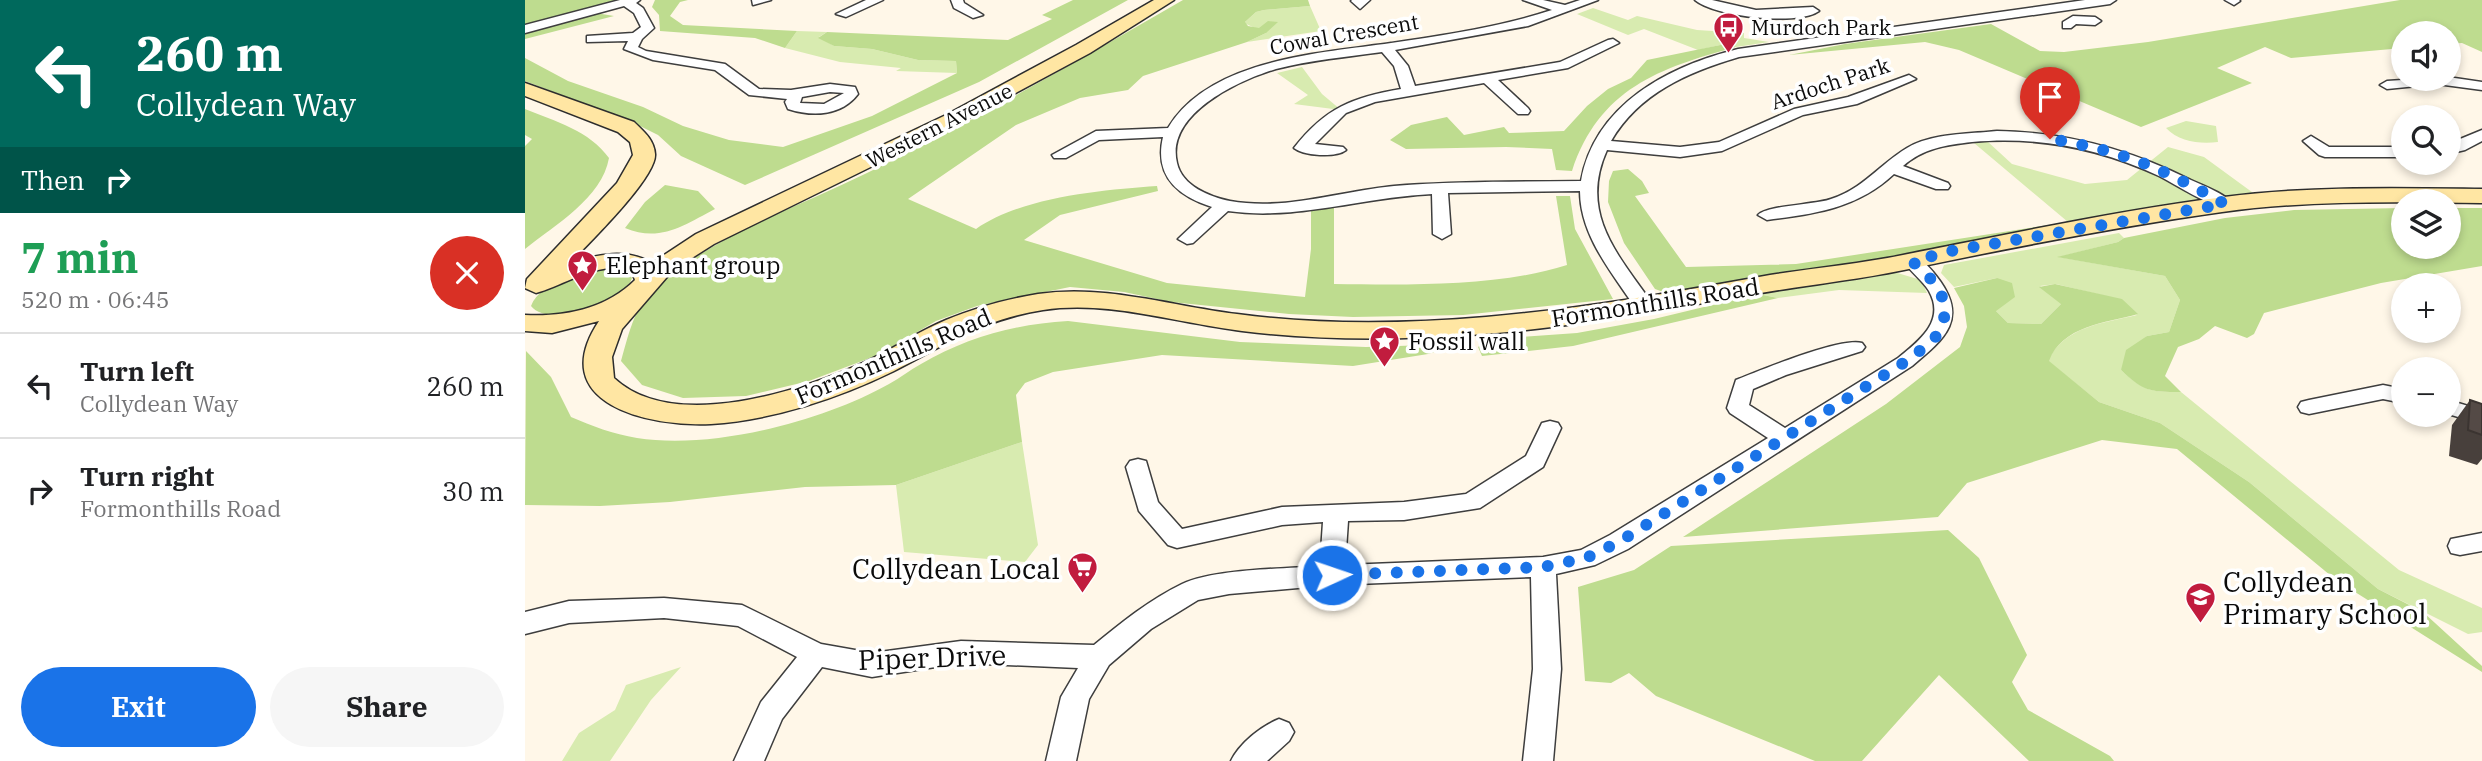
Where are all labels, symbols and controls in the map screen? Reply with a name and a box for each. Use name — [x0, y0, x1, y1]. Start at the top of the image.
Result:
street label: Cowal Crescent — [1267, 7, 1421, 61]
bus stop icon: Murdoch Park — [1711, 10, 1745, 54]
place label: Murdoch Park — [1751, 13, 1892, 41]
text: 260 m — [136, 21, 283, 84]
map controls — [2391, 21, 2461, 427]
button: sound — [2391, 21, 2461, 91]
icon: left — [21, 28, 112, 119]
street label: Ardoch Park — [1767, 50, 1894, 115]
pin — [2020, 67, 2080, 139]
street label: Western Avenue — [861, 76, 1017, 174]
icon: arrive — [2031, 78, 2069, 116]
text: Collydean Way — [136, 83, 356, 125]
button: search — [2391, 105, 2461, 175]
icon: right — [99, 161, 137, 199]
text: Then — [21, 163, 85, 197]
button: layers — [2391, 189, 2461, 259]
text: 7 min — [21, 230, 139, 285]
button: close — [430, 236, 504, 310]
place icon: Elephant group — [566, 248, 600, 292]
place label: Elephant group — [606, 249, 780, 281]
street label: Formonthills Road — [1549, 270, 1761, 334]
button: + — [2391, 273, 2461, 343]
text: 520 m · 06:45 — [21, 284, 170, 314]
street label: Formonthills Road — [790, 300, 996, 412]
place icon: Fossil wall — [1368, 324, 1402, 368]
place label: Fossil wall — [1408, 325, 1525, 357]
text: Turn left — [80, 354, 194, 388]
button: − — [2391, 357, 2461, 427]
icon: left — [21, 367, 59, 405]
text: 260 m — [426, 369, 504, 403]
text: Collydean Way — [80, 388, 238, 418]
text: Turn right — [80, 459, 214, 493]
icon: right — [21, 472, 59, 510]
text: 30 m — [442, 474, 504, 508]
text: Formonthills Road — [80, 493, 281, 523]
position arrow — [1295, 538, 1369, 612]
place label: Collydean Local — [852, 550, 1060, 587]
supermarket icon: Collydean Local — [1066, 551, 1100, 595]
place label: Collydean Primary School — [2223, 563, 2427, 632]
school or university icon: Collydean Primary School — [2183, 580, 2217, 624]
street label: Piper Drive — [857, 636, 1007, 678]
button: Exit — [21, 667, 256, 747]
button: Share — [270, 667, 504, 747]

